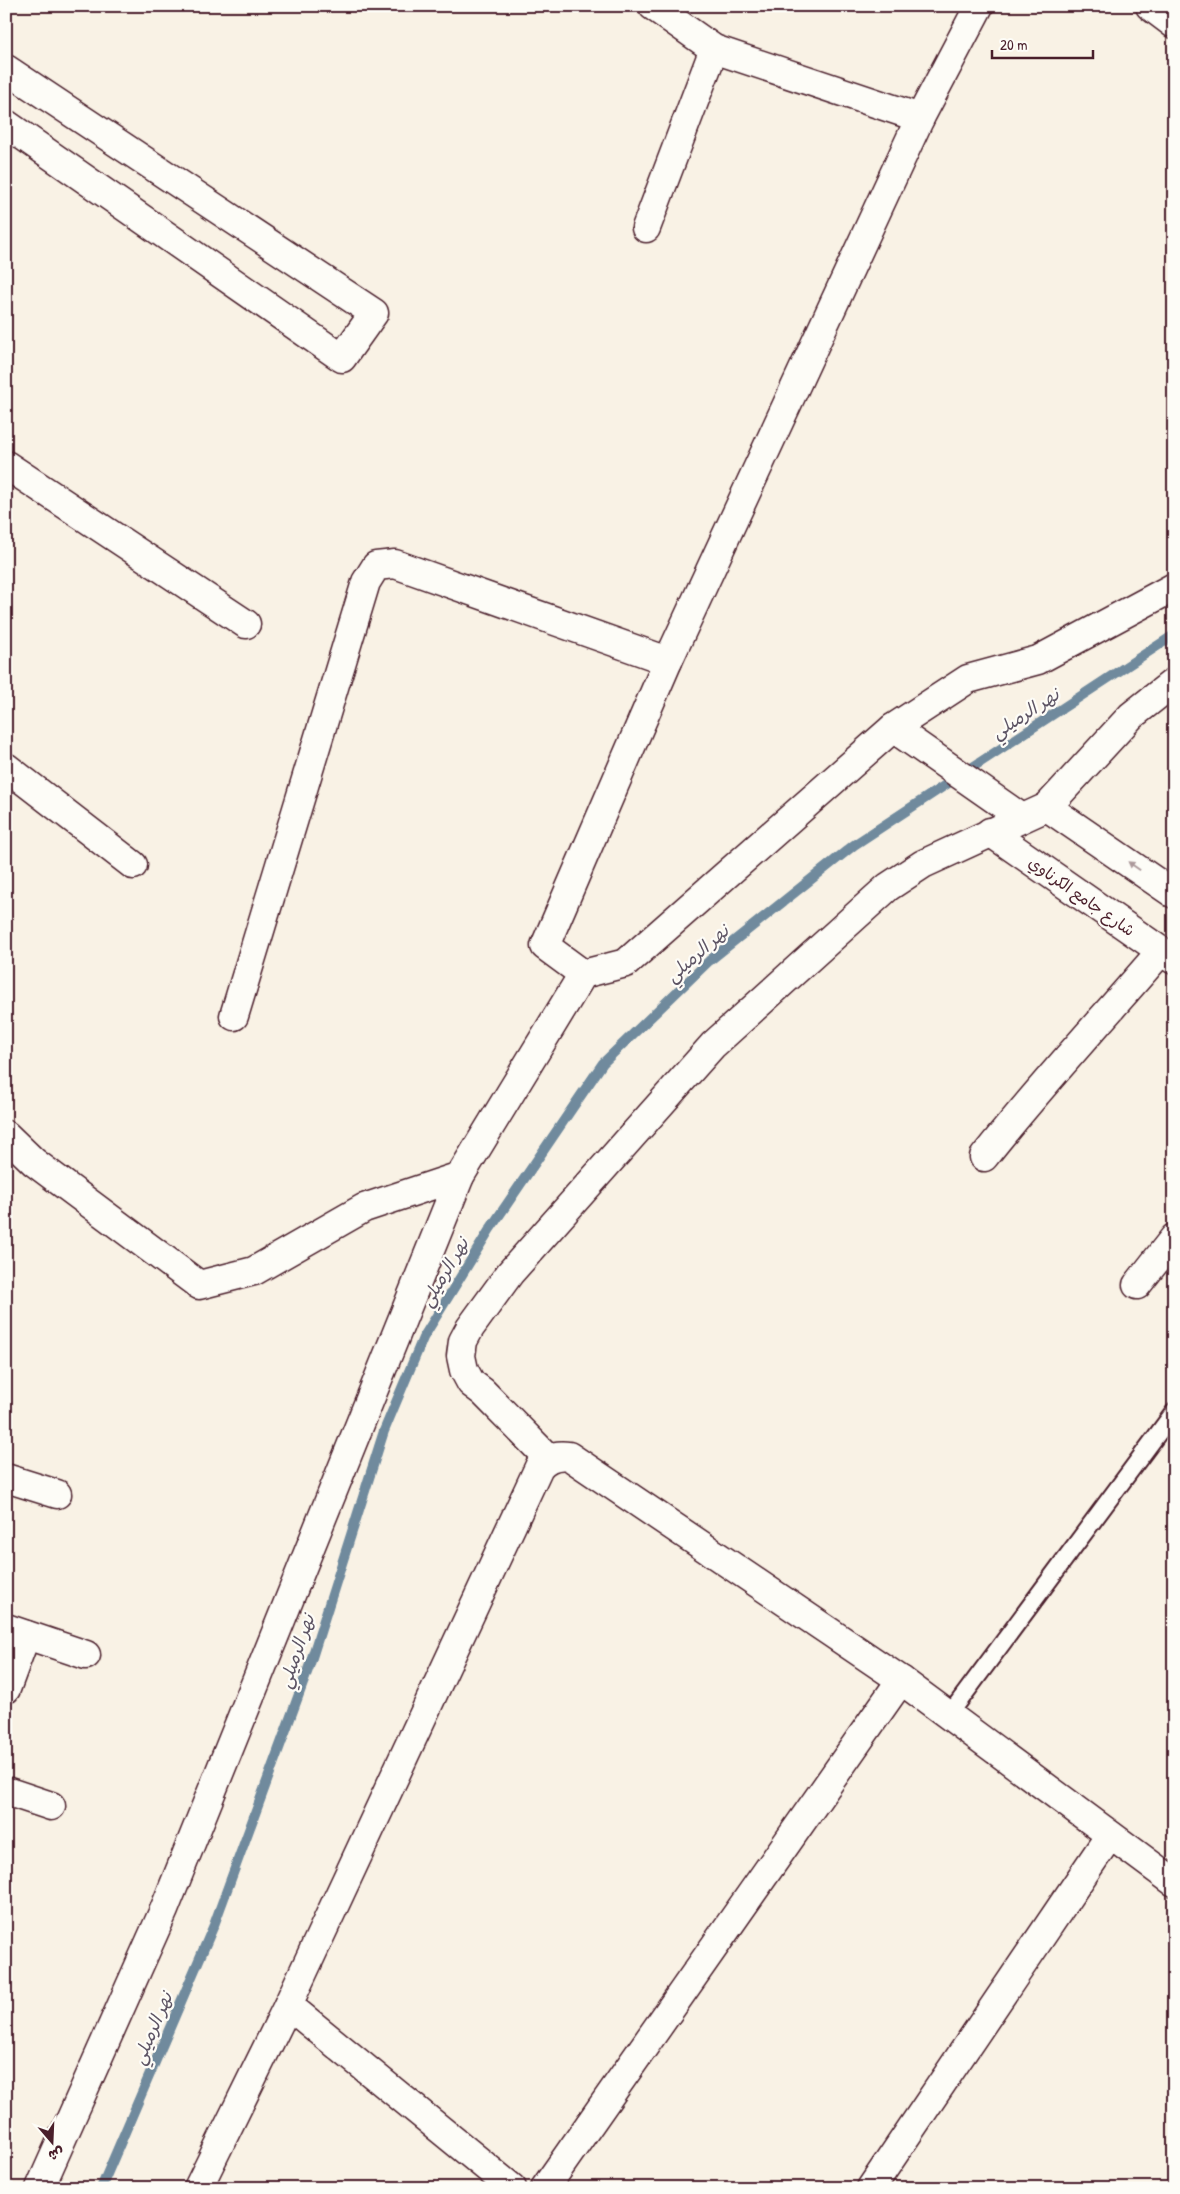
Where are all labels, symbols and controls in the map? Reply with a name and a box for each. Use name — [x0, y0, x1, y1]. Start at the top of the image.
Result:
scale bar — [992, 28, 1094, 60]
text: 20 m — [1000, 34, 1027, 55]
water label: نهر الرميلي — [986, 680, 1068, 748]
street label: شارع جامع الكرناوي — [1024, 851, 1140, 942]
one-way arrow — [1127, 861, 1140, 871]
water label: نهر الرميلي — [660, 917, 738, 991]
water label: نهر الرميلي — [414, 1231, 479, 1313]
water label: نهر الرميلي — [272, 1609, 325, 1693]
water label: نهر الرميلي — [126, 1986, 183, 2070]
north arrow — [28, 2116, 78, 2166]
text: ش — [46, 2143, 67, 2166]

